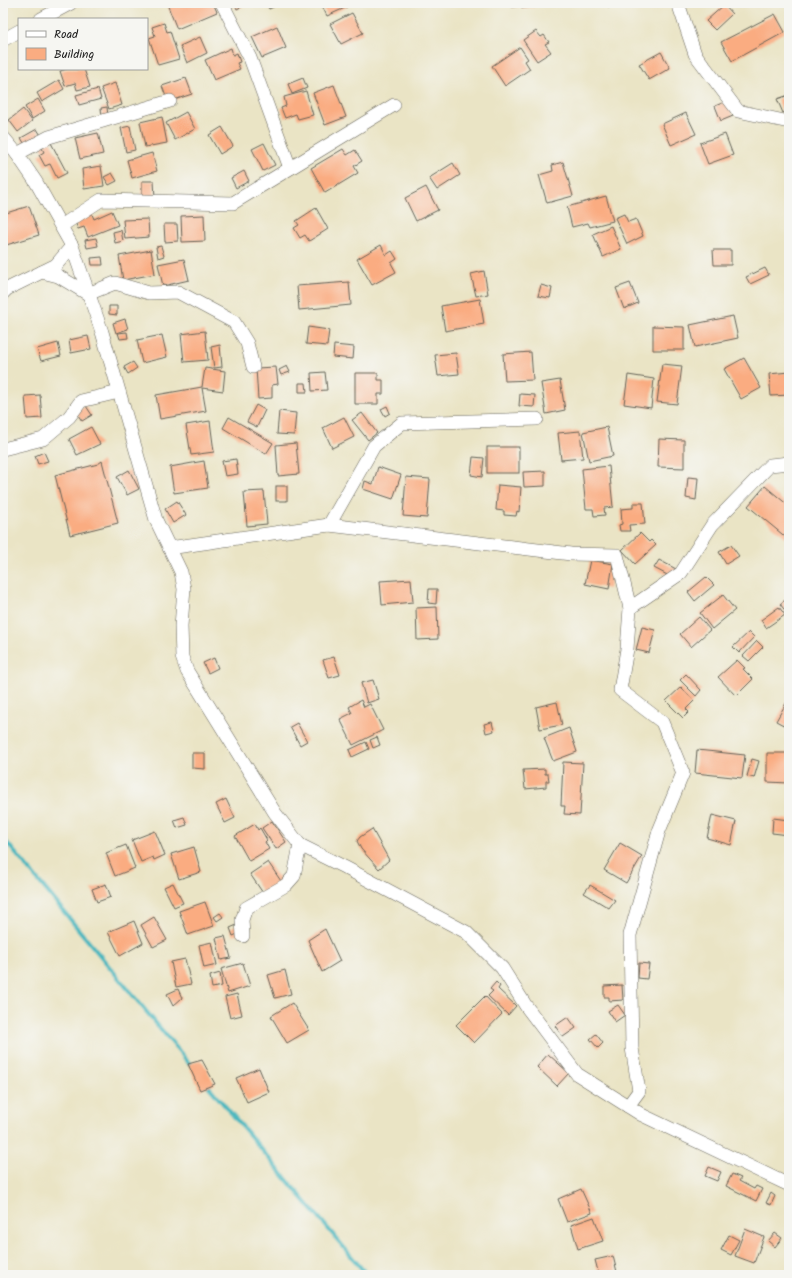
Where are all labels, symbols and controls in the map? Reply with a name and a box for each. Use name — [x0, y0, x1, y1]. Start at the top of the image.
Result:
legend — [18, 18, 148, 70]
text: Road — [54, 25, 79, 44]
text: Building — [54, 45, 94, 64]

